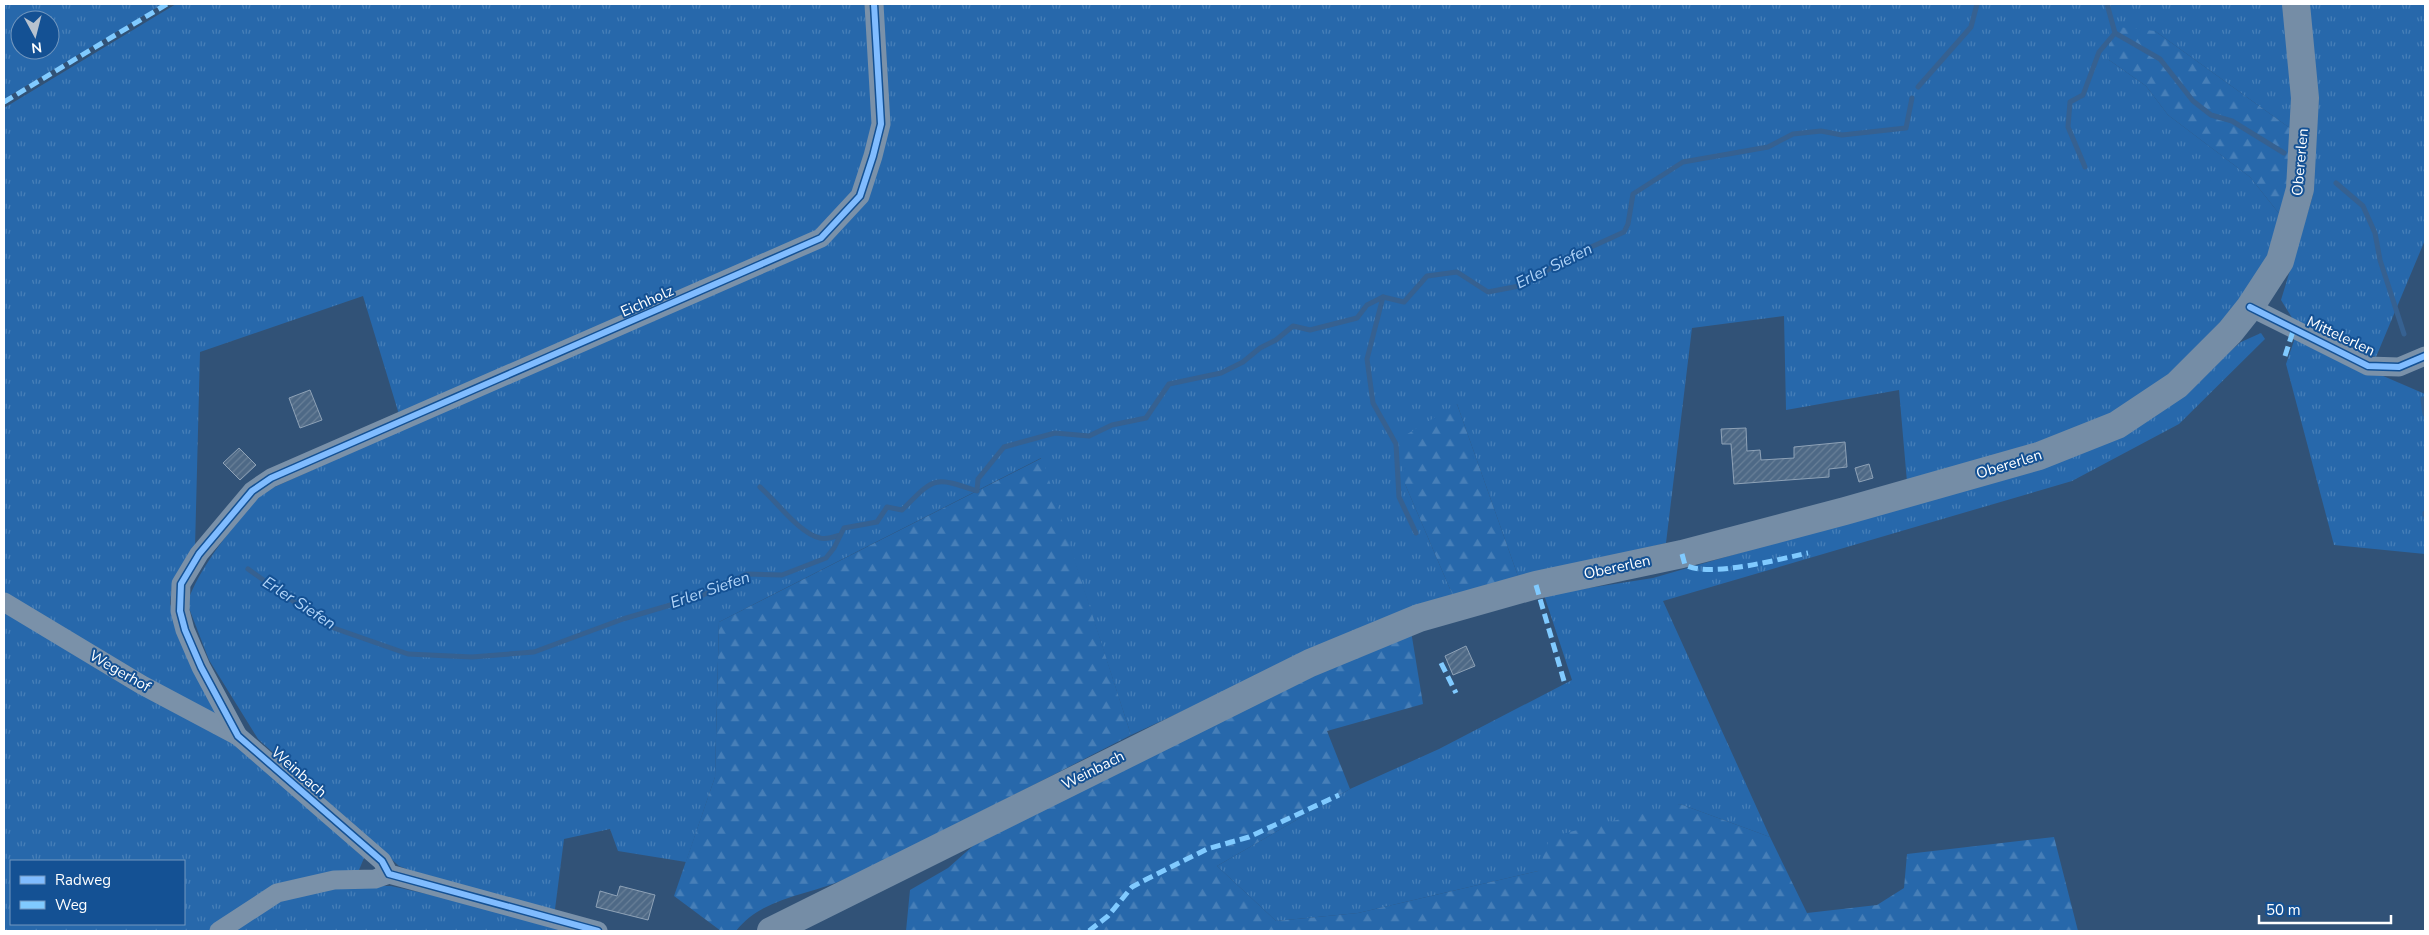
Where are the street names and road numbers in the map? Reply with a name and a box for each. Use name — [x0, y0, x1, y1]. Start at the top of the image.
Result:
street label: Obererlen — [2287, 127, 2313, 197]
street label: Eichholz — [617, 280, 677, 322]
street label: Mittelerlen — [2304, 311, 2378, 361]
street label: Obererlen — [1974, 445, 2044, 483]
street label: Obererlen — [1582, 550, 1652, 584]
street label: Wegerhof — [86, 645, 155, 697]
street label: Weinbach — [267, 742, 331, 802]
street label: Weinbach — [1058, 746, 1128, 794]

